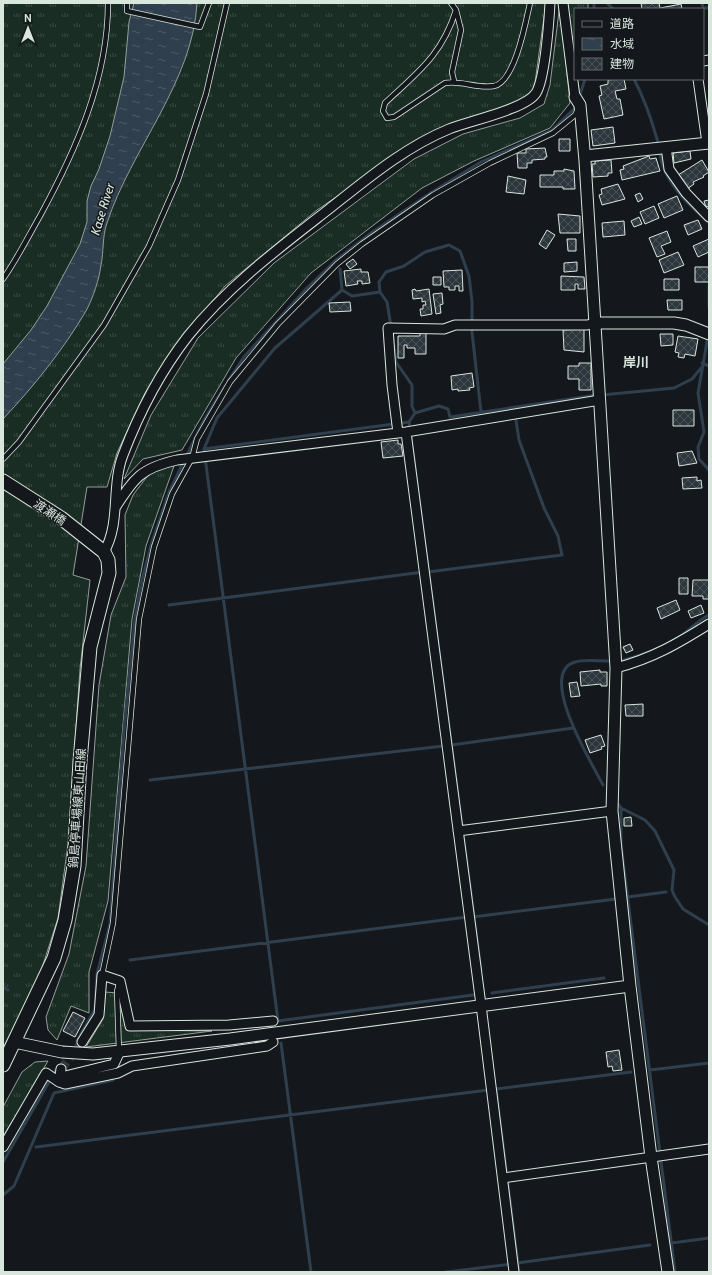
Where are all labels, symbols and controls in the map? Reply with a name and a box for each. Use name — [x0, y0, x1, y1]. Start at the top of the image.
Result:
north arrow — [8, 8, 48, 48]
legend — [574, 8, 704, 80]
text: N — [24, 11, 32, 25]
text: 道路 — [610, 16, 634, 31]
text: 水域 — [610, 36, 634, 51]
text: 建物 — [610, 56, 634, 71]
water label: Kase River — [87, 180, 118, 237]
district label: 岸川 — [623, 354, 649, 370]
street label: 渡瀬橋 — [31, 496, 69, 528]
street label: 鍋島停車場線東山田線 — [65, 748, 89, 868]

